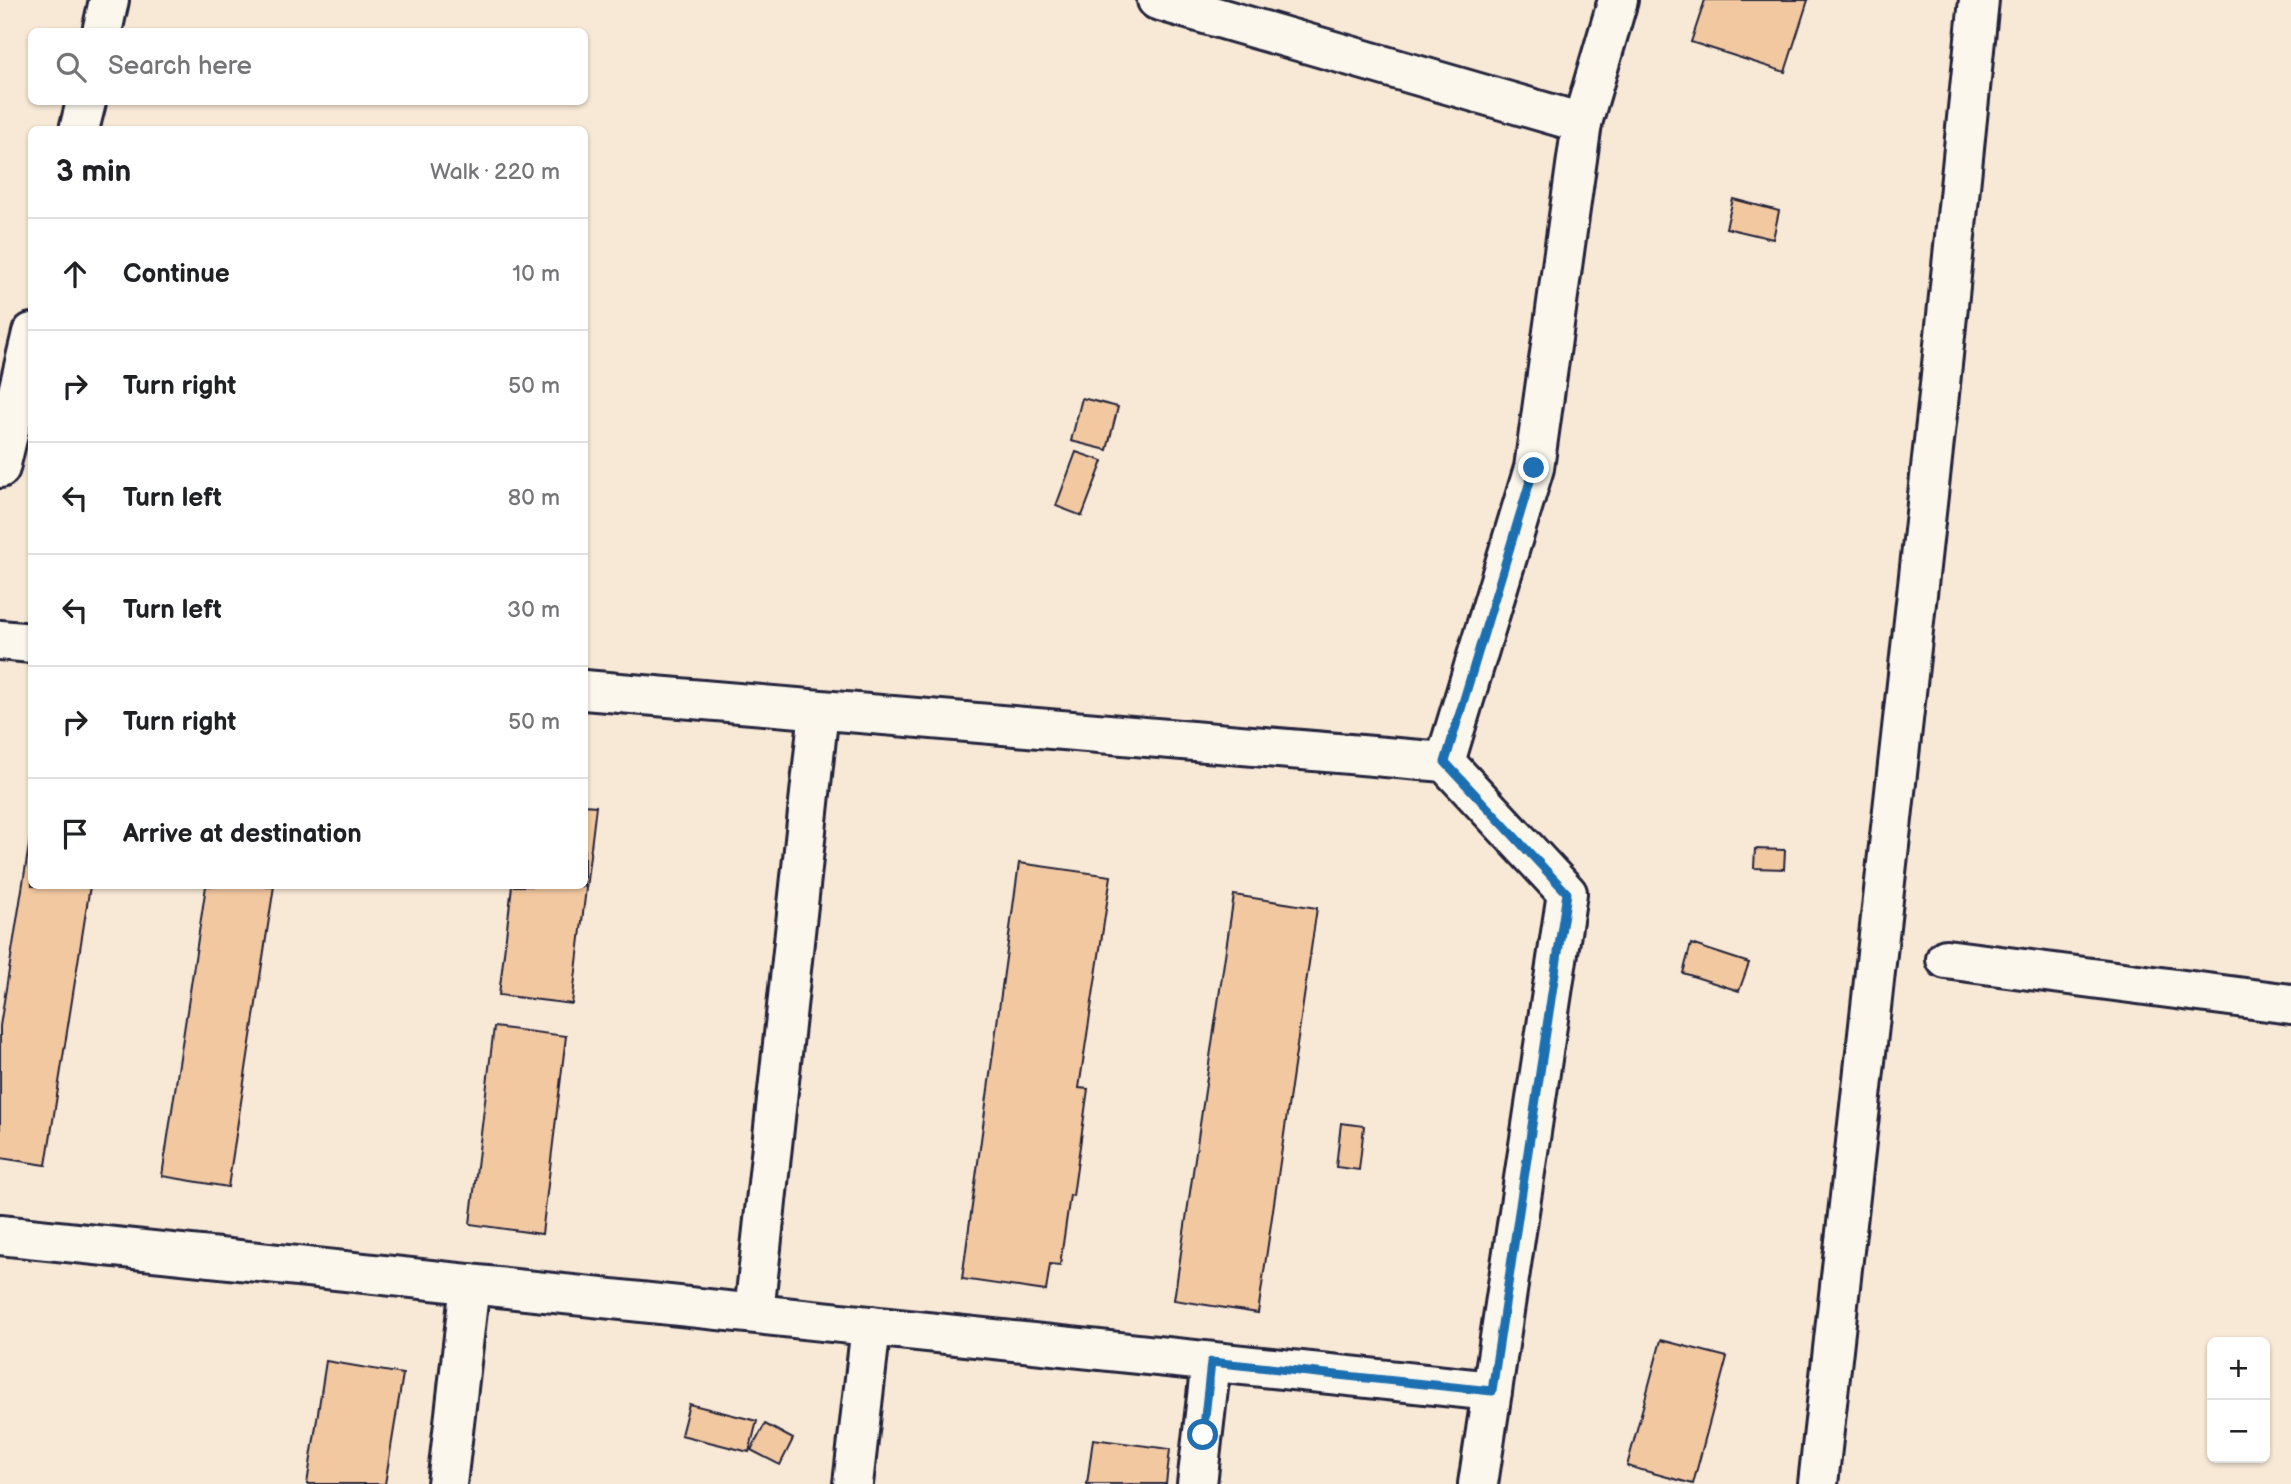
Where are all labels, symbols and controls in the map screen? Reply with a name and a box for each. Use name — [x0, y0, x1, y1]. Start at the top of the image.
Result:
search box — [28, 28, 588, 105]
icon: search — [52, 48, 90, 86]
text: Search here — [108, 51, 252, 82]
text: 3 min — [56, 154, 131, 190]
text: Walk · 220 m — [430, 158, 560, 186]
icon: ahead — [56, 255, 94, 293]
text: Continue — [123, 259, 230, 290]
text: 10 m — [512, 260, 560, 288]
icon: right — [56, 367, 94, 405]
text: Turn right — [123, 371, 236, 402]
text: 50 m — [508, 372, 560, 400]
route end — [1518, 452, 1549, 483]
icon: left — [56, 479, 94, 517]
text: Turn left — [123, 483, 222, 514]
text: 80 m — [508, 484, 560, 512]
icon: left — [56, 591, 94, 629]
text: Turn left — [123, 595, 222, 626]
text: 30 m — [507, 596, 560, 624]
icon: right — [56, 703, 94, 741]
text: Turn right — [123, 707, 236, 738]
text: 50 m — [508, 708, 560, 736]
icon: arrive — [56, 815, 94, 853]
text: Arrive at destination — [123, 819, 362, 850]
map controls — [2207, 1337, 2270, 1463]
button: + — [2207, 1337, 2270, 1400]
button: − — [2207, 1400, 2270, 1463]
route start — [1187, 1419, 1218, 1450]

